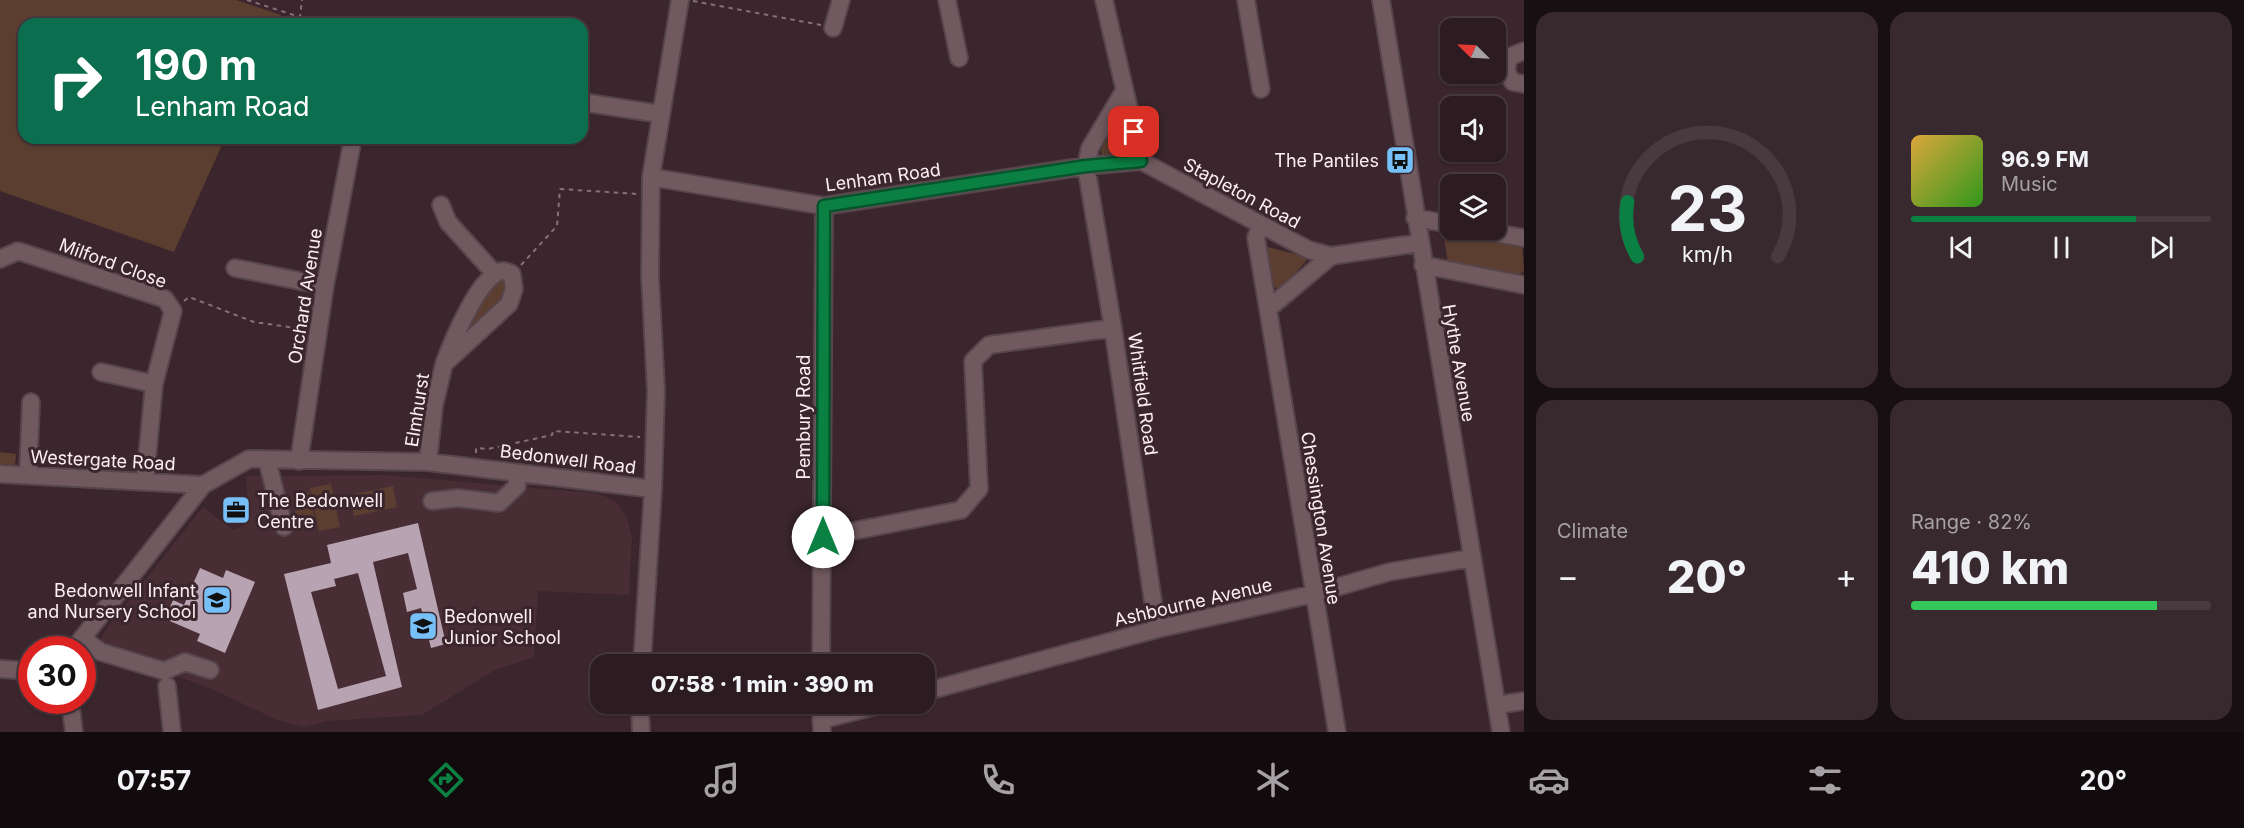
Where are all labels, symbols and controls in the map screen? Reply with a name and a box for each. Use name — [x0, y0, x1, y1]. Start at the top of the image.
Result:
north arrow — [1440, 18, 1506, 84]
map controls — [1440, 18, 1506, 240]
text: 190 m — [135, 39, 257, 90]
icon: right — [36, 42, 114, 120]
text: Lenham Road — [135, 90, 309, 123]
button: sound — [1440, 96, 1506, 162]
pin — [1108, 106, 1159, 157]
icon: arrive — [1117, 115, 1150, 148]
bus stop icon: The Pantiles — [1384, 144, 1416, 176]
text: 96.9 FM — [2001, 146, 2089, 172]
place label: The Pantiles — [1274, 150, 1379, 171]
street label: Stapleton Road — [1180, 153, 1304, 233]
street label: Lenham Road — [824, 159, 942, 195]
text: 23 — [1667, 171, 1747, 246]
text: Music — [2001, 172, 2058, 196]
button: layers — [1440, 174, 1506, 240]
street label: Orchard Avenue — [284, 227, 326, 365]
icon: previous — [1945, 231, 1978, 264]
icon: pause — [2045, 231, 2078, 264]
icon: next — [2145, 231, 2178, 264]
street label: Milford Close — [56, 234, 170, 292]
text: km/h — [1682, 241, 1732, 267]
street label: Hythe Avenue — [1438, 302, 1480, 424]
street label: Whitfield Road — [1124, 331, 1162, 457]
street label: Pembury Road — [793, 355, 814, 479]
street label: Elmhurst — [401, 372, 433, 448]
street label: Chessington Avenue — [1297, 430, 1345, 606]
street label: Bedonwell Road — [499, 440, 637, 478]
street label: Westergate Road — [30, 446, 176, 474]
place label: The Bedonwell Centre — [257, 490, 383, 532]
office icon: The Bedonwell Centre — [220, 494, 252, 526]
position arrow — [791, 505, 855, 569]
text: Range · 82% — [1911, 510, 2032, 534]
text: Climate — [1557, 519, 1628, 543]
text: 410 km — [1911, 540, 2069, 595]
text: 20° — [1667, 549, 1747, 604]
text: − — [1557, 556, 1579, 596]
text: + — [1835, 556, 1857, 596]
street label: Ashbourne Avenue — [1112, 574, 1274, 630]
place label: Bedonwell Infant and Nursery School — [28, 580, 196, 622]
school or university icon: Bedonwell Infant and Nursery School — [201, 584, 233, 616]
place label: Bedonwell Junior School — [444, 606, 561, 648]
school or university icon: Bedonwell Junior School — [407, 610, 439, 642]
speed limit sign: 30 — [18, 636, 96, 714]
text: 07:58 · 1 min · 390 m — [651, 671, 874, 697]
icon: directions — [425, 759, 467, 801]
icon: music — [701, 759, 743, 801]
icon: phone — [977, 759, 1019, 801]
icon: climate — [1252, 759, 1294, 801]
icon: car — [1528, 759, 1570, 801]
icon: filters — [1804, 759, 1846, 801]
text: 07:57 — [117, 764, 191, 797]
text: 20° — [2079, 764, 2127, 797]

